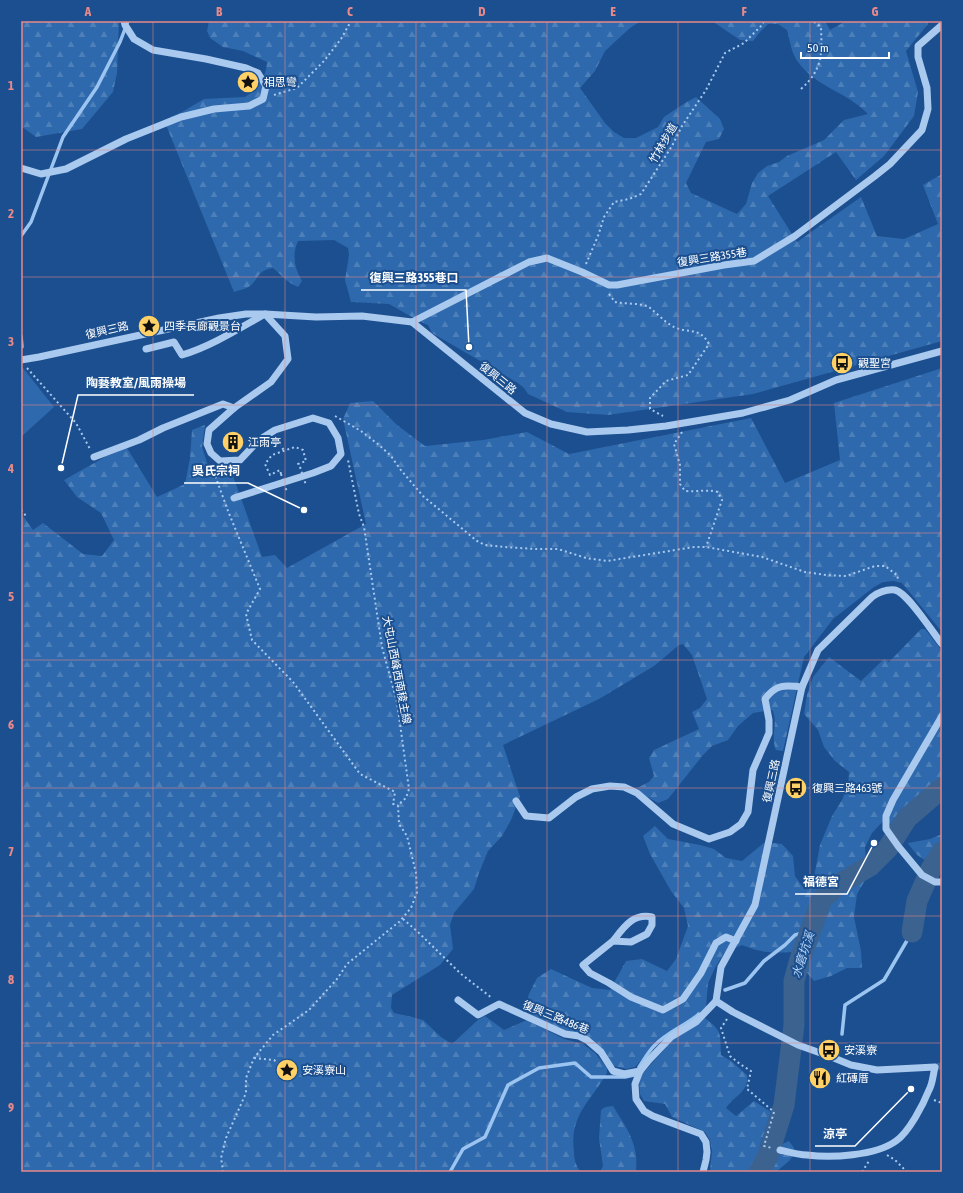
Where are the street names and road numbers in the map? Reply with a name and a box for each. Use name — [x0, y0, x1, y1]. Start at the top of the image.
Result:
street label: 竹林步道 — [647, 121, 679, 165]
street label: 復興三路355巷 — [676, 246, 748, 268]
street label: 復興三路 — [84, 319, 130, 341]
street label: 復興三路 — [477, 359, 519, 397]
street label: 大屯山西峰西南稜主線 — [381, 615, 413, 725]
street label: 復興三路 — [761, 758, 781, 804]
street label: 復興三路486巷 — [521, 998, 591, 1036]

